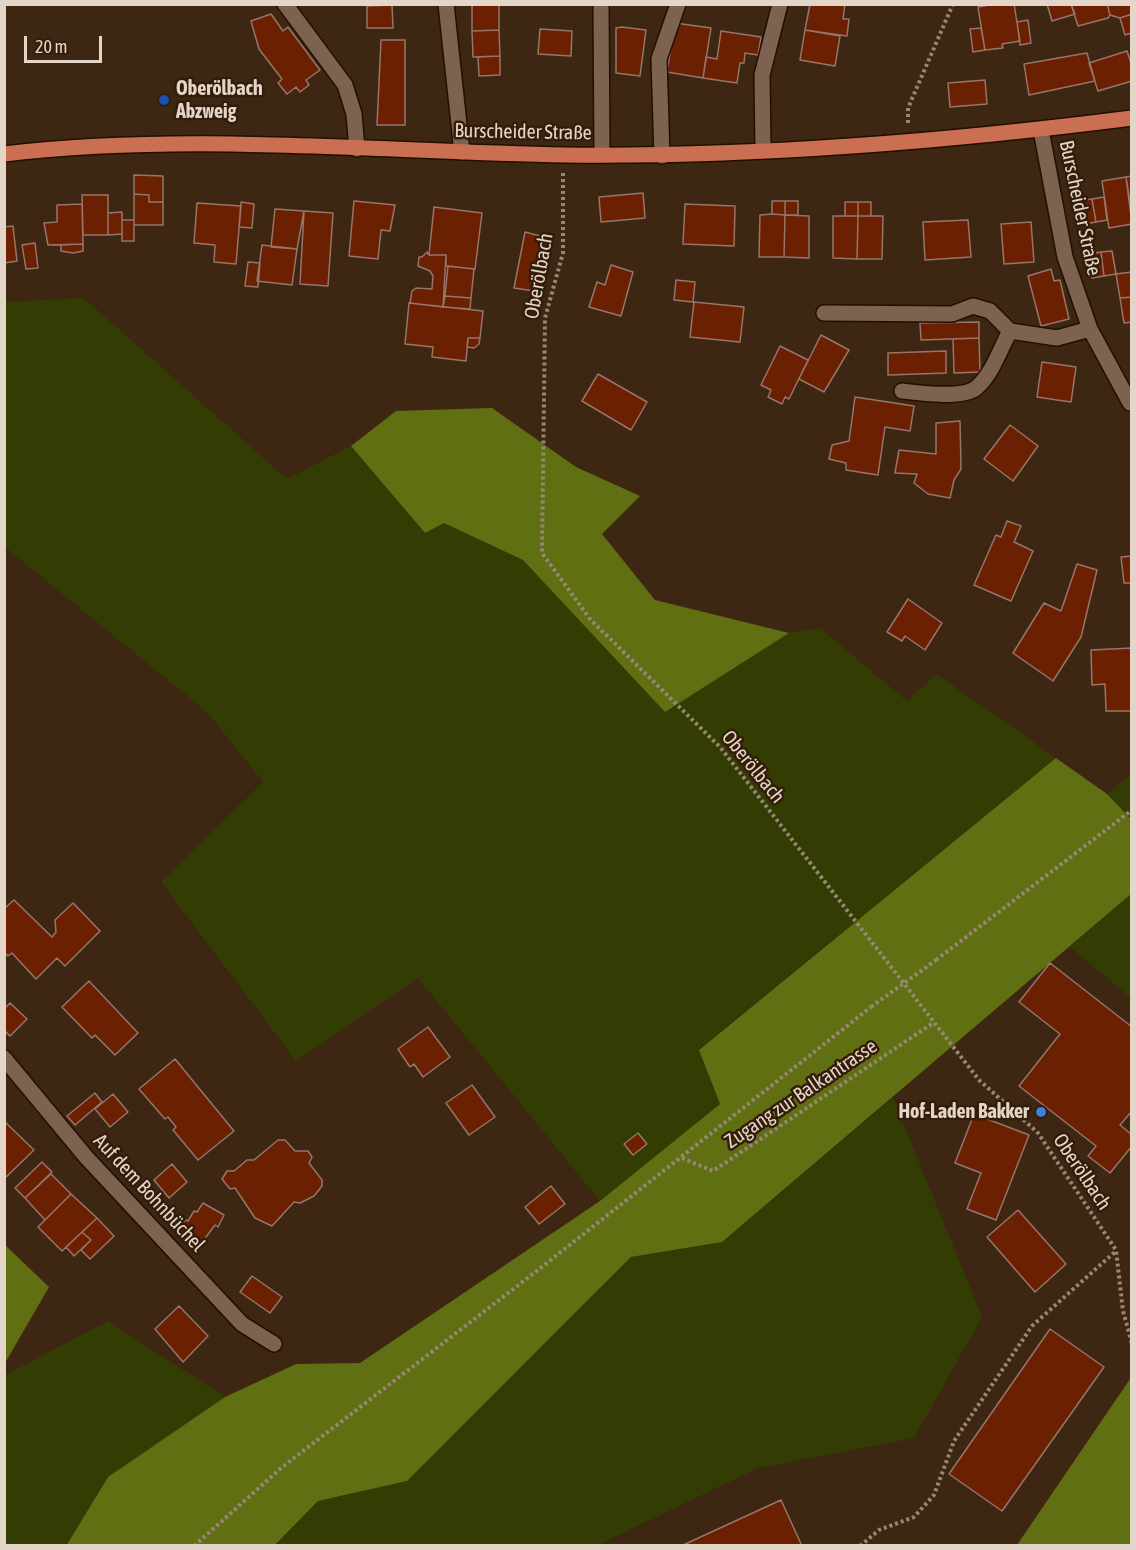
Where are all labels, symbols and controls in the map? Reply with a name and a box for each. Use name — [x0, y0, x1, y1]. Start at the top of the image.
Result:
scale bar — [27, 24, 105, 62]
text: 20 m — [35, 36, 67, 57]
place label: Oberölbach Abzweig — [176, 77, 263, 124]
marker: Oberölbach Abzweig — [157, 93, 171, 107]
street label: Burscheider Straße — [454, 119, 592, 145]
street label: Burscheider Straße — [1054, 138, 1106, 278]
street label: Oberölbach — [520, 231, 558, 321]
street label: Oberölbach — [716, 726, 790, 808]
street label: Zugang zur Balkantrasse — [720, 1034, 882, 1154]
place label: Hof-Laden Bakker — [898, 1100, 1029, 1124]
marker: Hof-Laden Bakker — [1034, 1105, 1048, 1119]
street label: Auf dem Bohnbüchel — [88, 1129, 210, 1257]
street label: Oberölbach — [1048, 1129, 1116, 1215]

